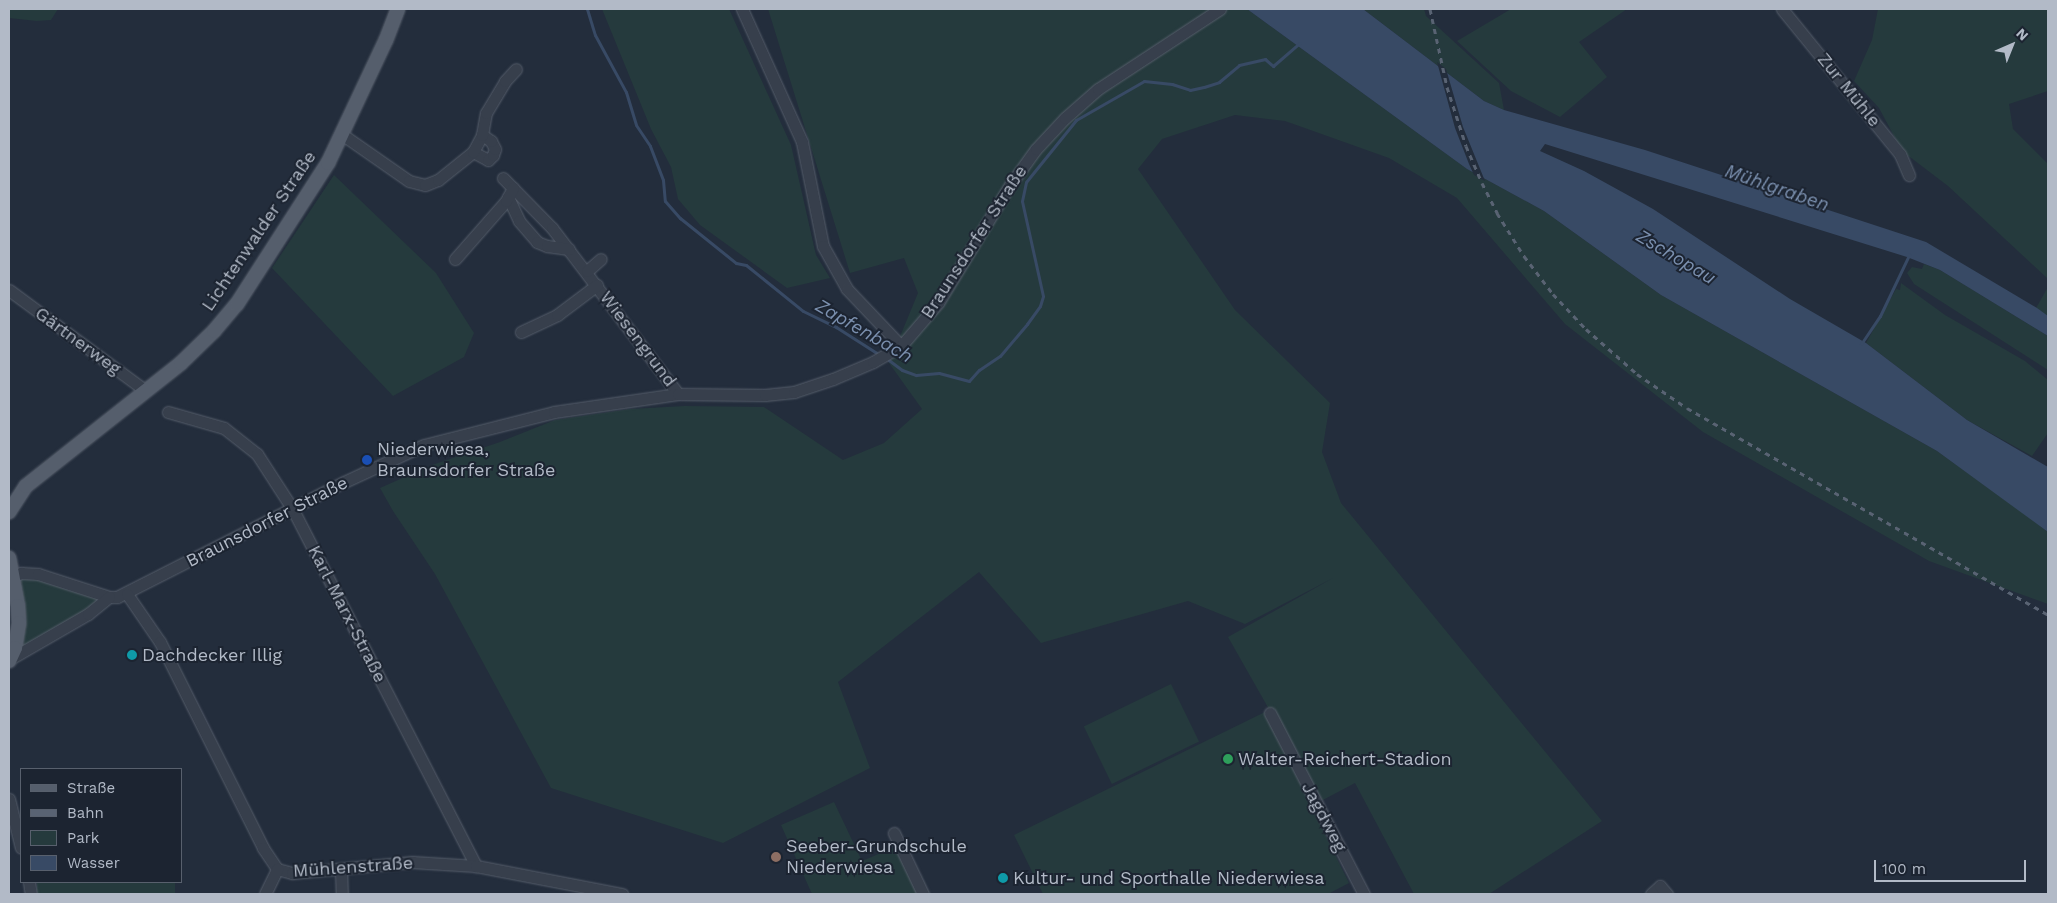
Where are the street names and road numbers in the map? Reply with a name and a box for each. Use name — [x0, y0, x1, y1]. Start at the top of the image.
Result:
street label: Zur Mühle — [1813, 49, 1885, 131]
street label: Lichtenwalder Straße — [197, 147, 321, 315]
street label: Braunsdorfer Straße — [916, 161, 1032, 323]
street label: Wiesengrund — [595, 287, 681, 391]
street label: Gärtnerweg — [31, 303, 125, 379]
street label: Braunsdorfer Straße — [182, 472, 352, 572]
street label: Karl-Marx-Straße — [303, 542, 391, 686]
street label: Jagdweg — [1297, 779, 1351, 855]
street label: Mühlenstraße — [292, 852, 414, 882]

